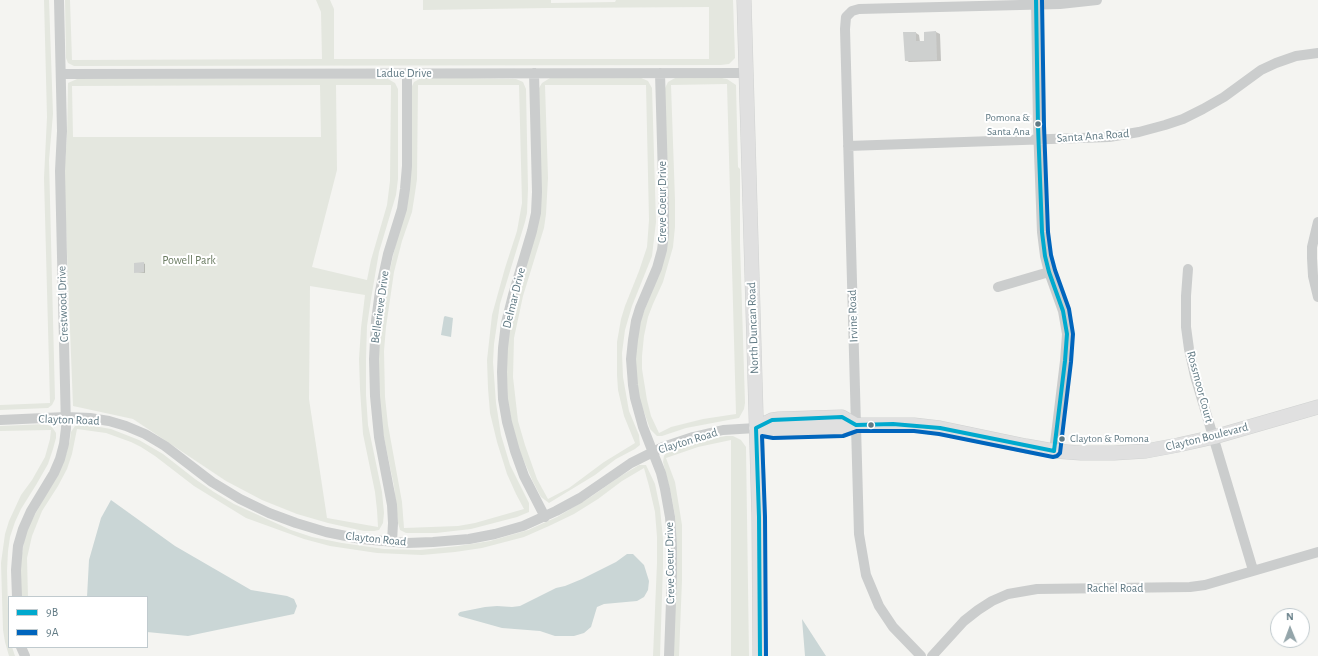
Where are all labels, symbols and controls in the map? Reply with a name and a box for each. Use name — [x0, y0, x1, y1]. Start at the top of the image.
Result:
street label: Ladue Drive — [376, 66, 432, 80]
place label: Pomona & Santa Ana — [985, 111, 1030, 137]
marker: Pomona & Santa Ana — [1033, 119, 1043, 129]
street label: Santa Ana Road — [1056, 126, 1130, 146]
street label: Creve Coeur Drive — [655, 161, 669, 243]
park label: Powell Park — [162, 253, 216, 267]
street label: Crestwood Drive — [54, 266, 72, 342]
street label: Delmar Drive — [500, 266, 528, 330]
street label: Bellerieve Drive — [368, 270, 392, 344]
street label: North Duncan Road — [744, 282, 762, 374]
street label: Irvine Road — [845, 289, 861, 343]
street label: Rossmoor Court — [1184, 350, 1216, 424]
street label: Clayton Road — [38, 412, 100, 428]
unlabelled marker — [866, 420, 876, 430]
street label: Clayton Boulevard — [1164, 420, 1250, 454]
street label: Clayton Road — [657, 425, 719, 457]
place label: Clayton & Pomona — [1070, 432, 1149, 446]
marker: Clayton & Pomona — [1057, 434, 1067, 444]
street label: Creve Coeur Drive — [662, 522, 678, 604]
street label: Clayton Road — [345, 529, 407, 549]
street label: Rachel Road — [1086, 581, 1144, 595]
legend — [8, 596, 148, 648]
text: 9B — [46, 606, 58, 618]
north arrow — [1270, 608, 1310, 648]
text: N — [1286, 611, 1294, 622]
text: 9A — [46, 626, 59, 638]

